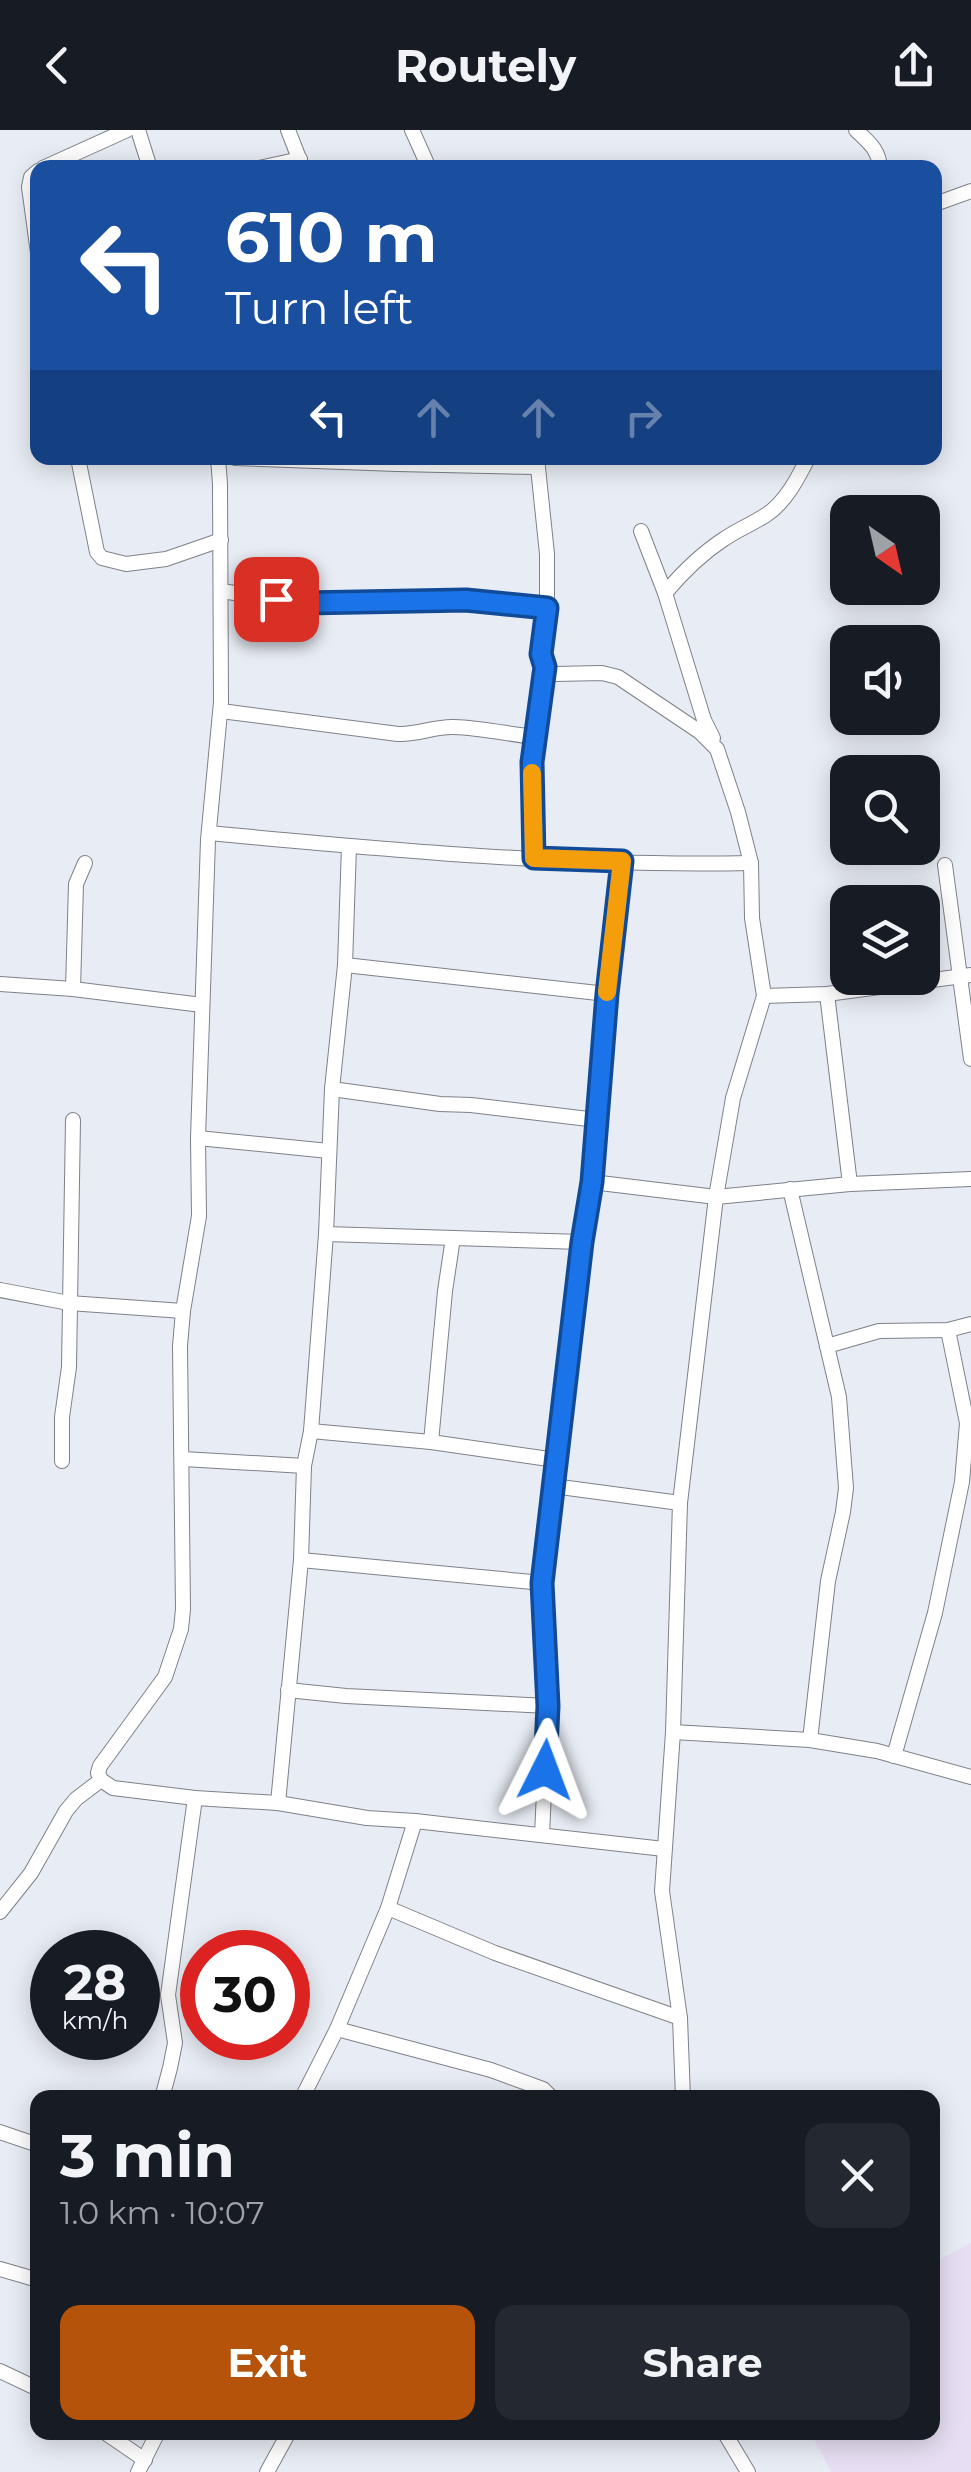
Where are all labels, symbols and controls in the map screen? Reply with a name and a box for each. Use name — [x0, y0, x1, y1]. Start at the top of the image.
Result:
icon: back — [30, 38, 85, 93]
text: Routely — [395, 38, 576, 93]
icon: share — [886, 38, 941, 93]
text: 610 m — [225, 194, 438, 280]
icon: left — [60, 200, 190, 330]
text: Turn left — [225, 280, 413, 335]
icon: left — [301, 390, 356, 445]
icon: ahead — [406, 390, 461, 445]
icon: ahead — [511, 390, 566, 445]
icon: right — [616, 390, 671, 445]
north arrow — [830, 495, 940, 605]
map controls — [830, 495, 940, 995]
pin — [234, 557, 319, 642]
icon: arrive — [249, 572, 304, 627]
button: sound — [830, 625, 940, 735]
button: search — [830, 755, 940, 865]
button: layers — [830, 885, 940, 995]
position arrow — [493, 1718, 597, 1822]
speed limit sign: 30 — [180, 1930, 310, 2060]
text: 28 — [64, 1952, 126, 2013]
text: km/h — [62, 2005, 128, 2035]
text: 3 min — [60, 2119, 235, 2192]
button: close — [805, 2123, 910, 2228]
text: 1.0 km · 10:07 — [60, 2193, 265, 2232]
button: Exit — [60, 2305, 475, 2420]
button: Share — [495, 2305, 910, 2420]

